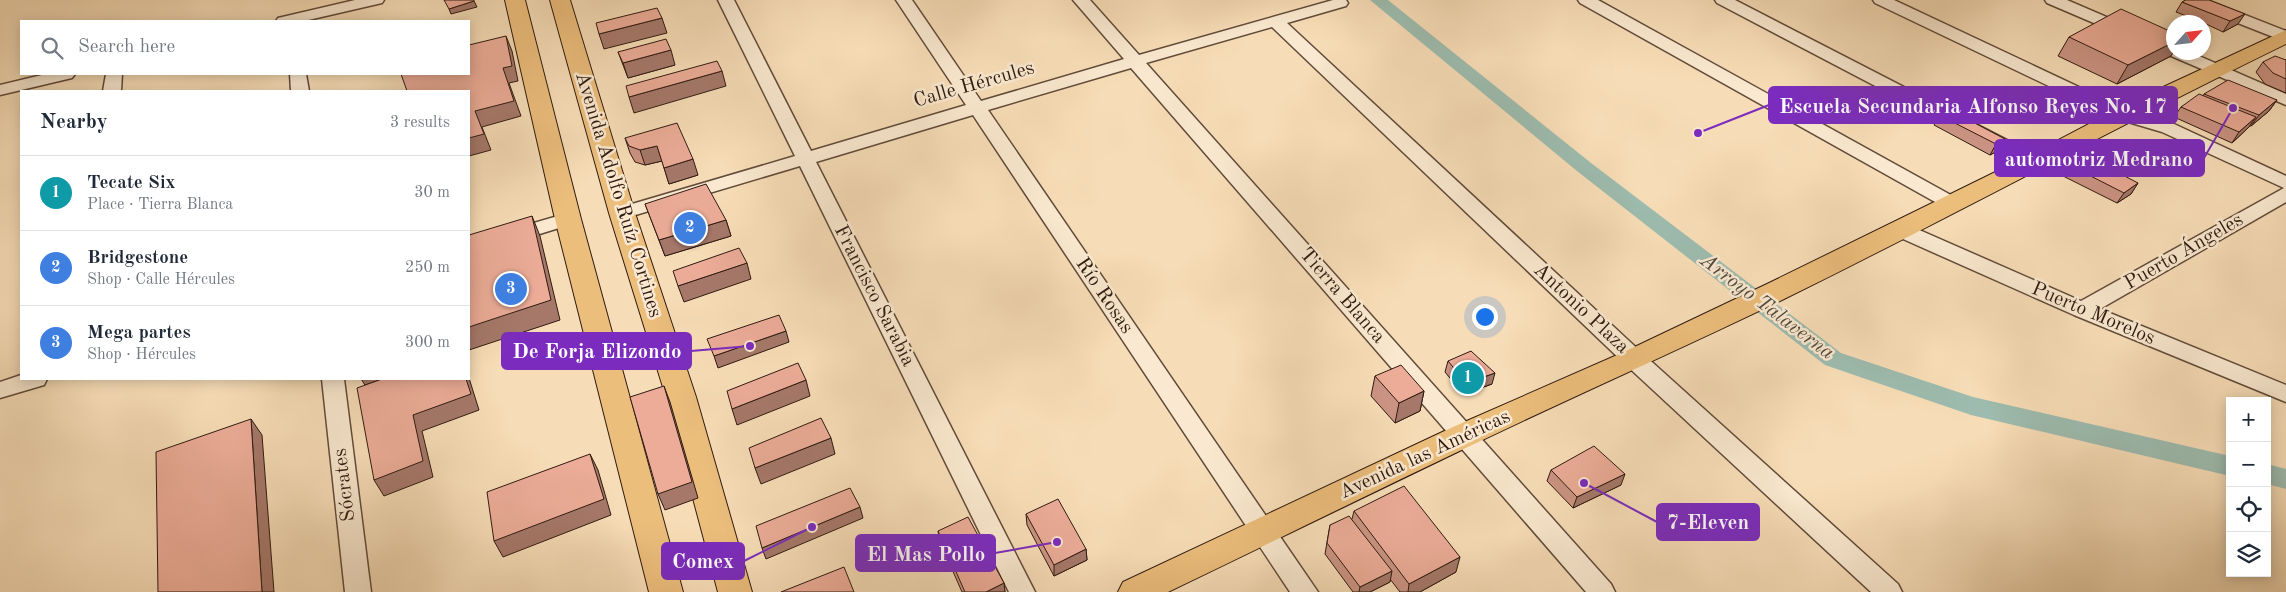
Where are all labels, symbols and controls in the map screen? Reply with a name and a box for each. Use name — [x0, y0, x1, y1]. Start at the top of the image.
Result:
north arrow — [2166, 15, 2211, 60]
search box — [20, 20, 470, 75]
icon: search — [38, 34, 66, 62]
text: Search here — [78, 38, 175, 57]
street label: Calle Hércules — [911, 58, 1037, 112]
street label: Avenida Adolfo Ruíz Cortines — [571, 70, 665, 320]
callout: Escuela Secundaria Alfonso Reyes No. 17 — [1769, 87, 2177, 123]
text: Escuela Secundaria Alfonso Reyes No. 17 — [1779, 97, 2167, 118]
text: Nearby — [40, 112, 108, 133]
text: 3 results — [390, 115, 450, 131]
callout: automotriz Medrano — [1995, 140, 2204, 176]
text: automotriz Medrano — [2005, 150, 2193, 171]
text: Tecate Six — [87, 174, 175, 193]
text: 1 — [51, 185, 61, 201]
text: 30 m — [414, 185, 450, 201]
text: Place · Tierra Blanca — [87, 197, 233, 213]
street label: Puerto Ángeles — [2120, 207, 2247, 294]
pin: 2 — [674, 209, 706, 247]
street label: Francisco Sarabia — [830, 222, 918, 370]
street label: Tierra Blanca — [1295, 244, 1389, 348]
text: Bridgestone — [87, 249, 188, 268]
water label: Arroyo Talaverna — [1695, 249, 1838, 364]
street label: Río Rosas — [1071, 254, 1137, 338]
text: 2 — [51, 260, 61, 276]
text: 250 m — [405, 260, 450, 276]
street label: Antonio Plaza — [1529, 260, 1633, 358]
pin: 3 — [495, 270, 527, 308]
text: Shop · Calle Hércules — [87, 272, 235, 288]
street label: Puerto Morelos — [2028, 279, 2158, 349]
your location — [1472, 304, 1498, 330]
text: Mega partes — [87, 324, 191, 343]
callout: De Forja Elizondo — [502, 333, 691, 369]
text: 3 — [51, 335, 61, 351]
text: 300 m — [405, 335, 450, 351]
text: De Forja Elizondo — [512, 342, 682, 363]
text: Shop · Hércules — [87, 347, 196, 363]
pin: 1 — [1452, 359, 1484, 397]
map controls — [2226, 397, 2271, 577]
button: + — [2226, 397, 2271, 442]
street label: Avenida las Américas — [1337, 407, 1513, 503]
button: − — [2226, 442, 2271, 487]
street label: Sócrates — [331, 447, 359, 523]
button: locate — [2226, 487, 2271, 532]
callout: 7-Eleven — [1657, 504, 1759, 540]
text: 7-Eleven — [1667, 513, 1749, 534]
button: layers — [2226, 532, 2271, 577]
callout: El Mas Pollo — [856, 535, 995, 571]
callout: Comex — [662, 543, 744, 579]
text: El Mas Pollo — [867, 545, 985, 566]
text: Comex — [672, 552, 734, 573]

